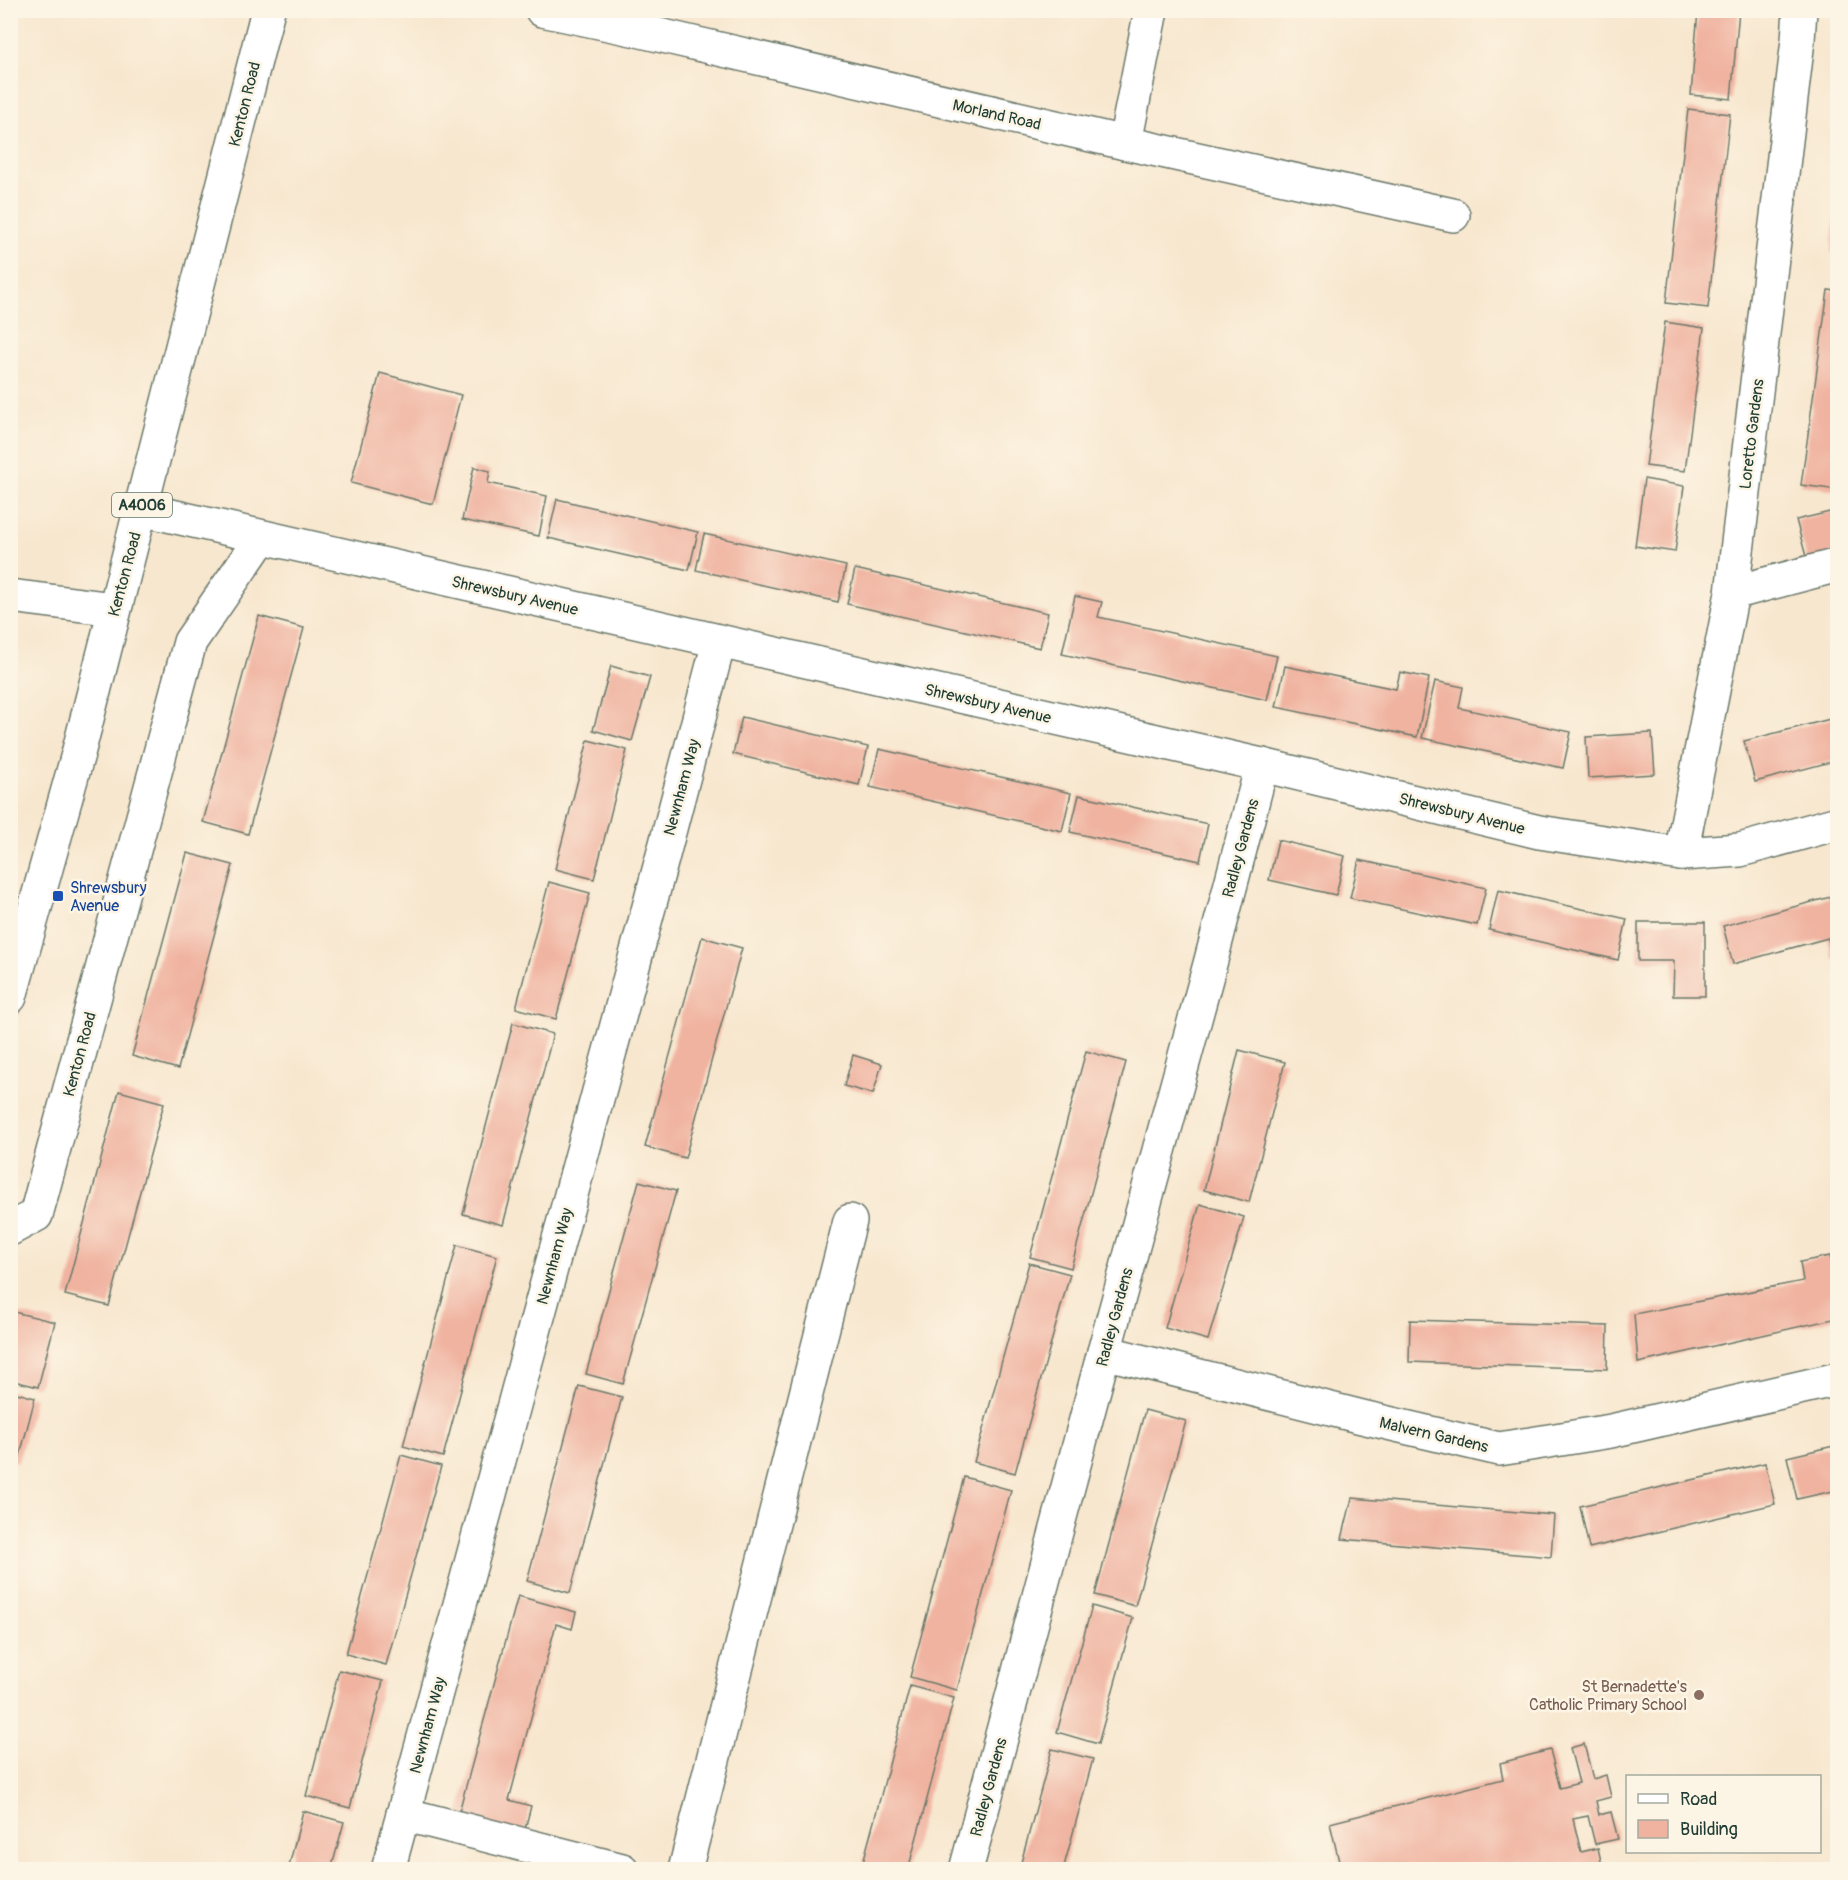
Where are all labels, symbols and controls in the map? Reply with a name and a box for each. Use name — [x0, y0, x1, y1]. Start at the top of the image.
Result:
street label: Kenton Road — [225, 60, 265, 149]
street label: Morland Road — [951, 95, 1043, 135]
street label: Loretto Gardens — [1735, 378, 1769, 490]
road number: A4006 — [112, 493, 172, 517]
street label: Kenton Road — [104, 530, 146, 619]
street label: Shrewsbury Avenue — [450, 572, 580, 620]
street label: Shrewsbury Avenue — [923, 680, 1053, 728]
street label: Newnham Way — [659, 737, 704, 838]
street label: Shrewsbury Avenue — [1397, 789, 1527, 839]
street label: Radley Gardens — [1218, 797, 1264, 900]
place label: Shrewsbury Avenue — [70, 878, 147, 916]
marker: Shrewsbury Avenue — [51, 889, 65, 903]
street label: Kenton Road — [59, 1010, 101, 1099]
street label: Newnham Way — [532, 1206, 577, 1307]
street label: Radley Gardens — [1092, 1266, 1138, 1369]
street label: Malvern Gardens — [1377, 1413, 1490, 1457]
street label: Newnham Way — [405, 1675, 450, 1776]
place label: St Bernadette's Catholic Primary School — [1529, 1677, 1687, 1715]
marker: St Bernadette's Catholic Primary School — [1692, 1688, 1706, 1702]
street label: Radley Gardens — [966, 1736, 1012, 1839]
legend — [1626, 1775, 1821, 1853]
text: Road — [1680, 1788, 1717, 1811]
text: Building — [1680, 1818, 1738, 1841]

